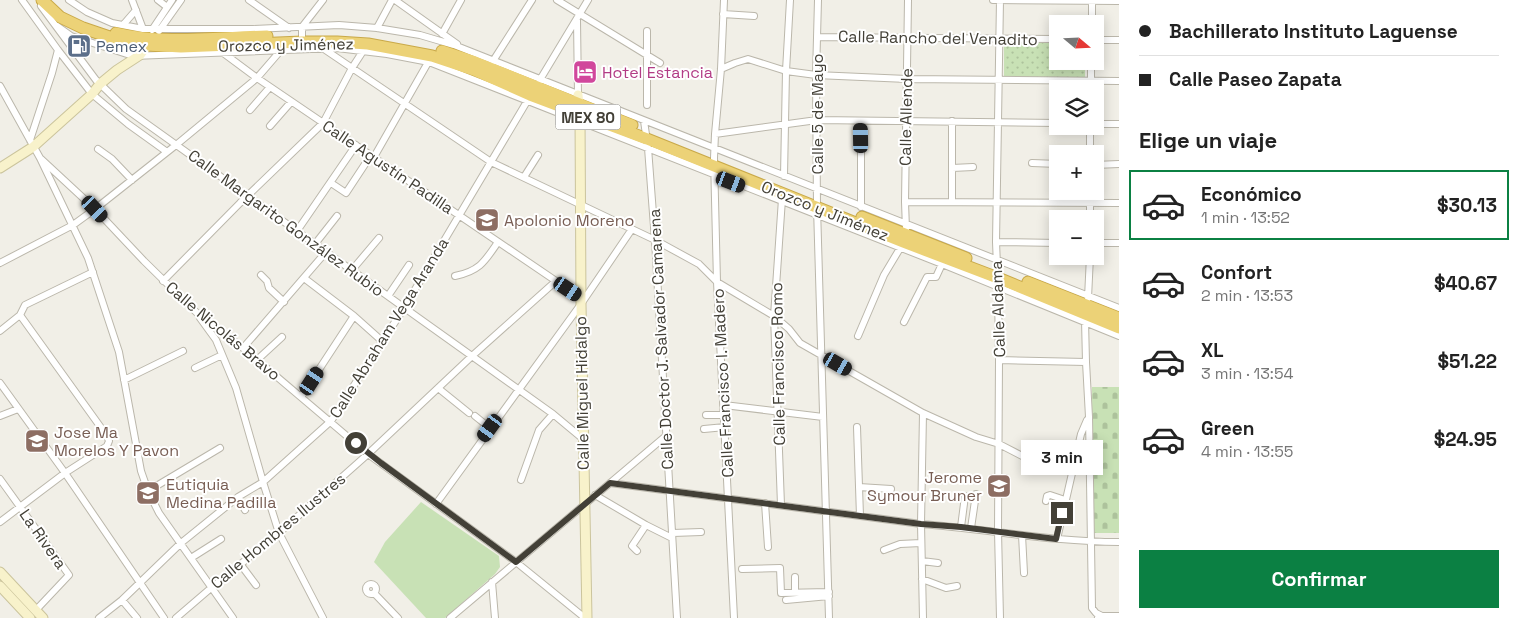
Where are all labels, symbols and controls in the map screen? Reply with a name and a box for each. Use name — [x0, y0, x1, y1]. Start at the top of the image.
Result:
north arrow — [1049, 15, 1104, 70]
map controls — [1049, 15, 1104, 265]
text: Bachillerato Instituto Laguense — [1169, 19, 1458, 44]
street label: Calle Rancho del Venadito — [838, 26, 1038, 50]
fuel station icon: Pemex — [66, 33, 92, 59]
street label: Orozco y Jiménez — [218, 33, 354, 57]
place label: Pemex — [96, 36, 147, 57]
street label: Calle 5 de Mayo — [807, 54, 828, 175]
hotel icon: Hotel Estancia — [572, 59, 598, 85]
place label: Hotel Estancia — [602, 62, 713, 83]
text: Calle Paseo Zapata — [1169, 67, 1342, 92]
street label: Calle Allende — [895, 68, 917, 166]
button: layers — [1049, 80, 1104, 135]
road number: MEX 80 — [556, 104, 620, 130]
street label: Calle Agustín Padilla — [318, 115, 458, 219]
car — [853, 123, 868, 153]
text: Elige un viaje — [1139, 126, 1277, 154]
street label: Calle Margarito González Rubio — [184, 145, 388, 301]
button: + — [1049, 145, 1104, 200]
car — [714, 170, 747, 194]
street label: Orozco y Jiménez — [758, 176, 892, 246]
text: Económico — [1201, 182, 1302, 207]
icon: car — [1141, 183, 1186, 228]
car — [79, 193, 110, 225]
text: $30.13 — [1437, 193, 1497, 218]
school or university icon: Apolonio Moreno — [474, 207, 500, 233]
text: 1 min · 13:52 — [1201, 207, 1290, 228]
street label: Calle Doctor J. Salvador Camarena — [644, 208, 678, 470]
place label: Apolonio Moreno — [504, 210, 634, 231]
button: − — [1049, 210, 1104, 265]
street label: Calle Abraham Vega Aranda — [325, 234, 453, 422]
street label: Calle Aldama — [986, 260, 1010, 358]
text: Confort — [1201, 260, 1272, 285]
icon: car — [1141, 261, 1186, 306]
text: $40.67 — [1434, 271, 1497, 296]
car — [551, 274, 584, 304]
street label: Calle Nicolás Bravo — [161, 277, 285, 385]
street label: Calle Francisco Romo — [766, 282, 790, 446]
text: 2 min · 13:53 — [1201, 285, 1293, 306]
street label: Calle Francisco I. Madero — [708, 288, 738, 478]
street label: Calle Miguel Hidalgo — [570, 316, 594, 470]
text: XL — [1201, 338, 1224, 363]
icon: car — [1141, 339, 1186, 384]
text: $51.22 — [1438, 349, 1497, 374]
car — [821, 350, 854, 378]
text: 3 min · 13:54 — [1201, 363, 1293, 384]
car — [297, 364, 326, 398]
car — [475, 411, 504, 445]
text: Green — [1201, 416, 1254, 441]
icon: car — [1141, 417, 1186, 462]
place label: Jose Ma Morelos Y Pavon — [54, 422, 179, 461]
text: $24.95 — [1434, 427, 1497, 452]
school or university icon: Jose Ma Morelos Y Pavon — [24, 428, 50, 454]
route start — [345, 432, 367, 454]
callout: 3 min — [1021, 440, 1103, 476]
text: 4 min · 13:55 — [1201, 441, 1293, 462]
text: 3 min — [1041, 447, 1083, 468]
place label: Jerome Symour Bruner — [867, 467, 982, 506]
street label: Calle Hombres Ilustres — [206, 468, 350, 594]
school or university icon: Jerome Symour Bruner — [986, 473, 1012, 499]
place label: Eutiquia Medina Padilla — [166, 474, 276, 513]
school or university icon: Eutiquia Medina Padilla — [135, 480, 161, 506]
route end — [1051, 502, 1073, 524]
street label: La Rivera — [15, 505, 71, 573]
button: Confirmar — [1139, 550, 1499, 608]

